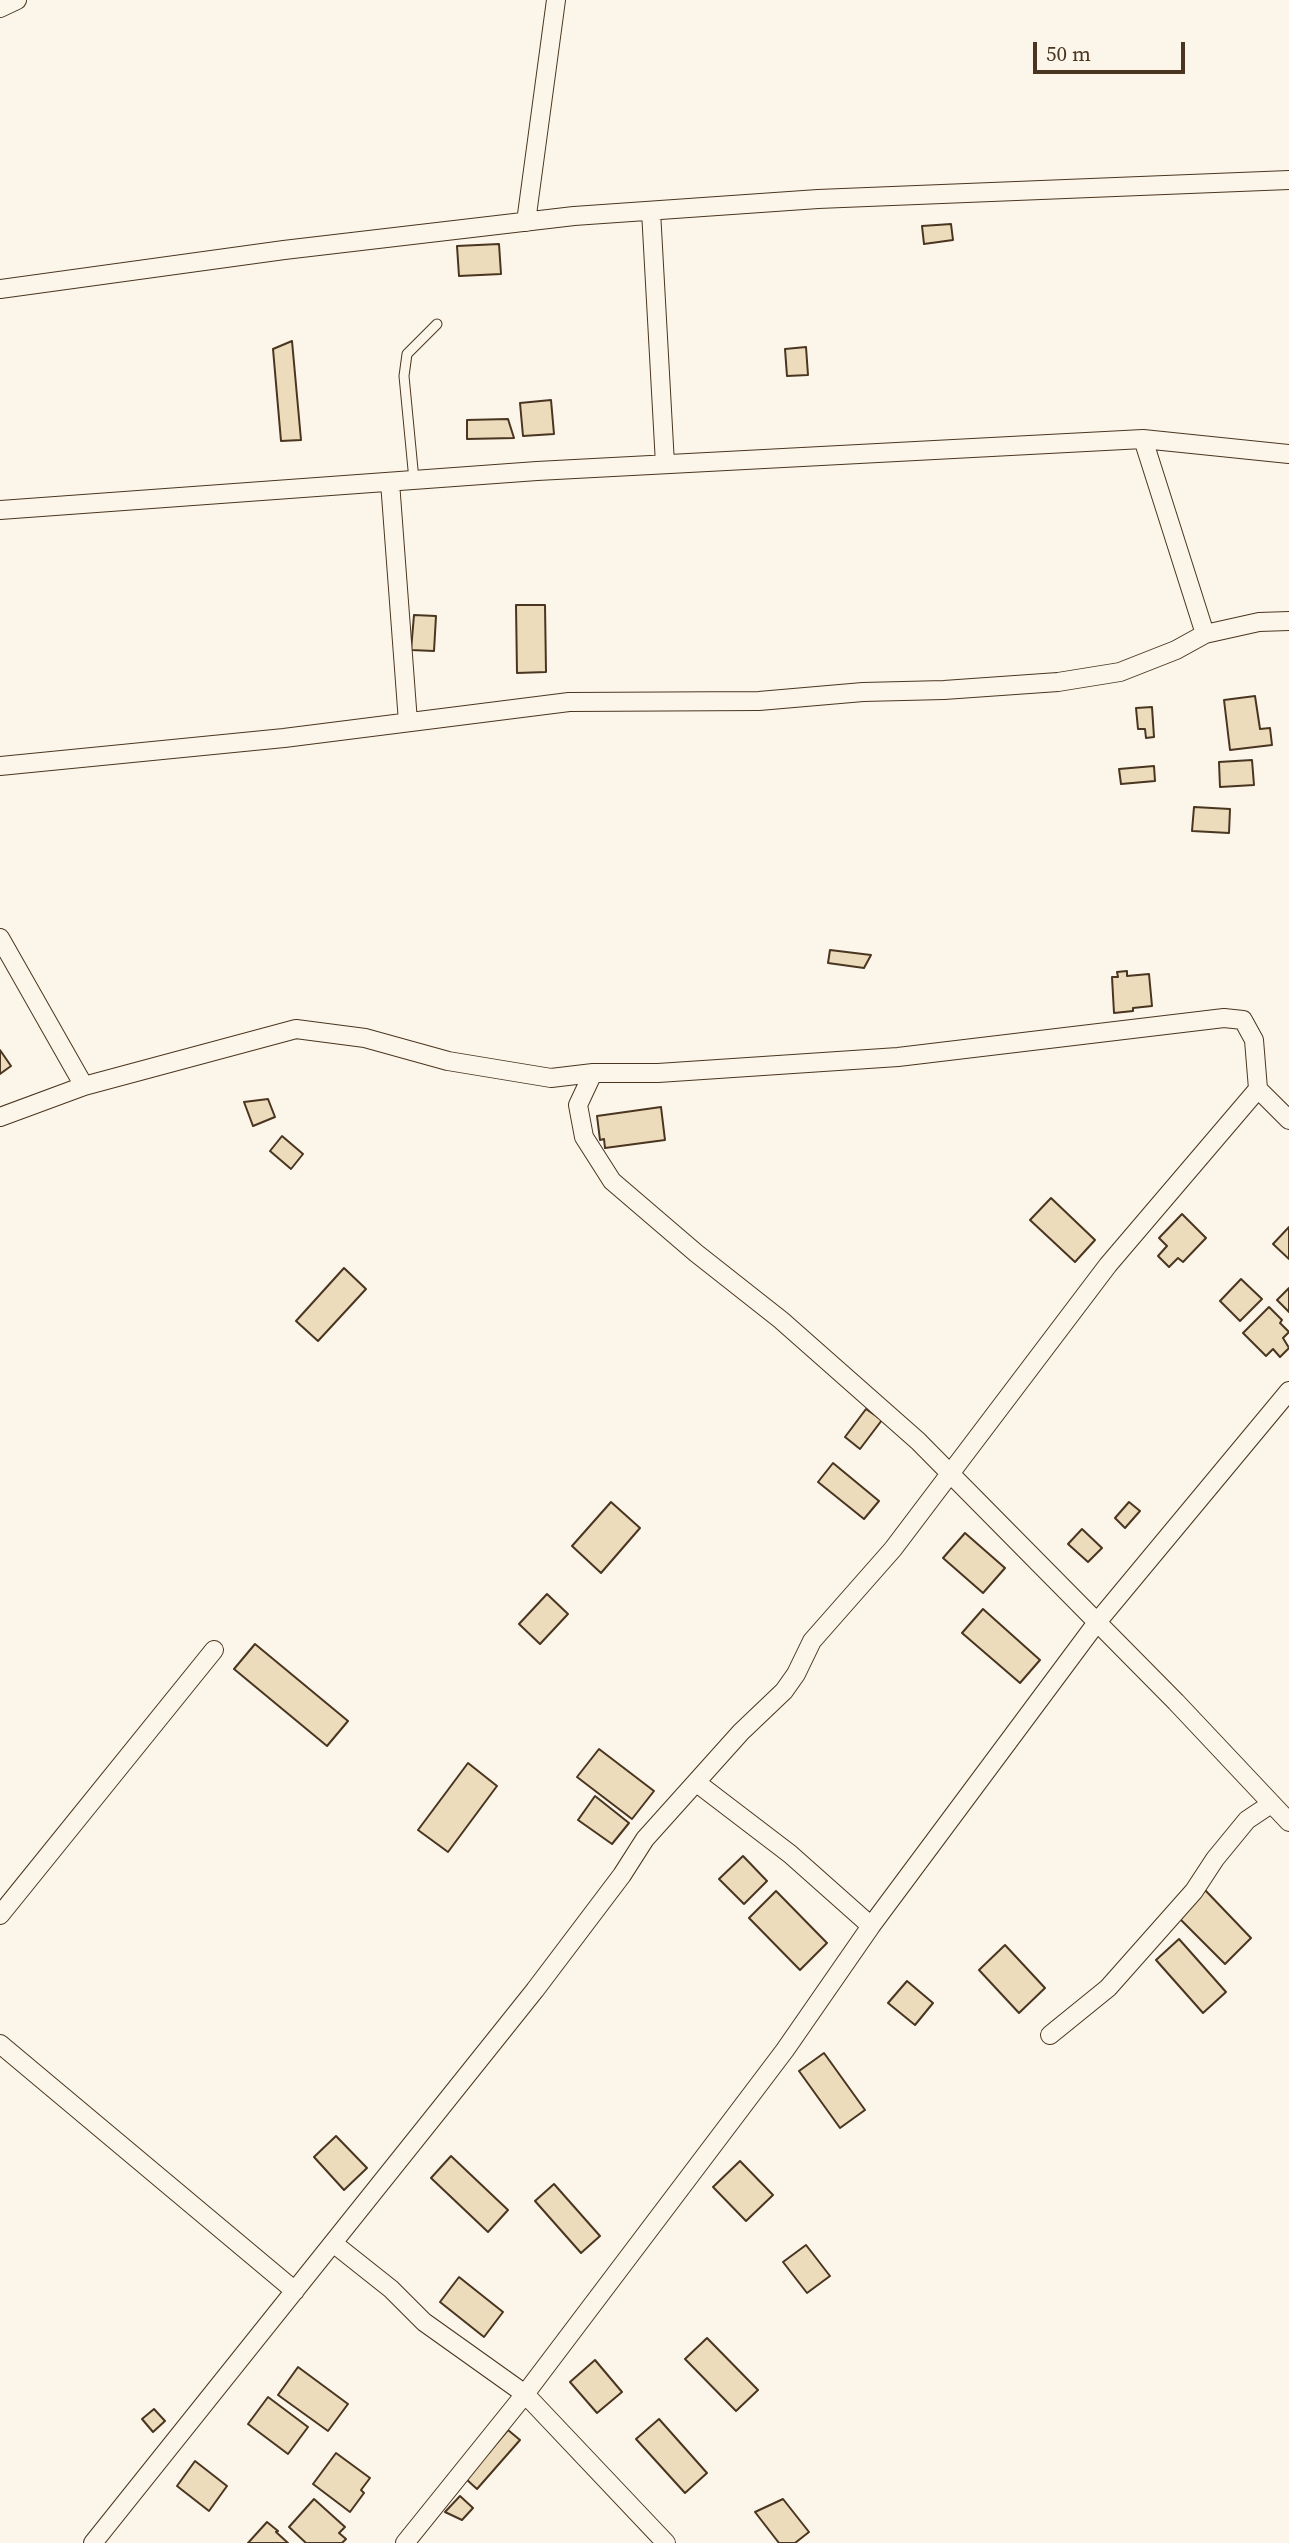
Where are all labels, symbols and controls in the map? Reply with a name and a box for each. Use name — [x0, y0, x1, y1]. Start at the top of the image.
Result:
scale bar — [1037, 28, 1189, 72]
text: 50 m — [1046, 39, 1091, 68]

